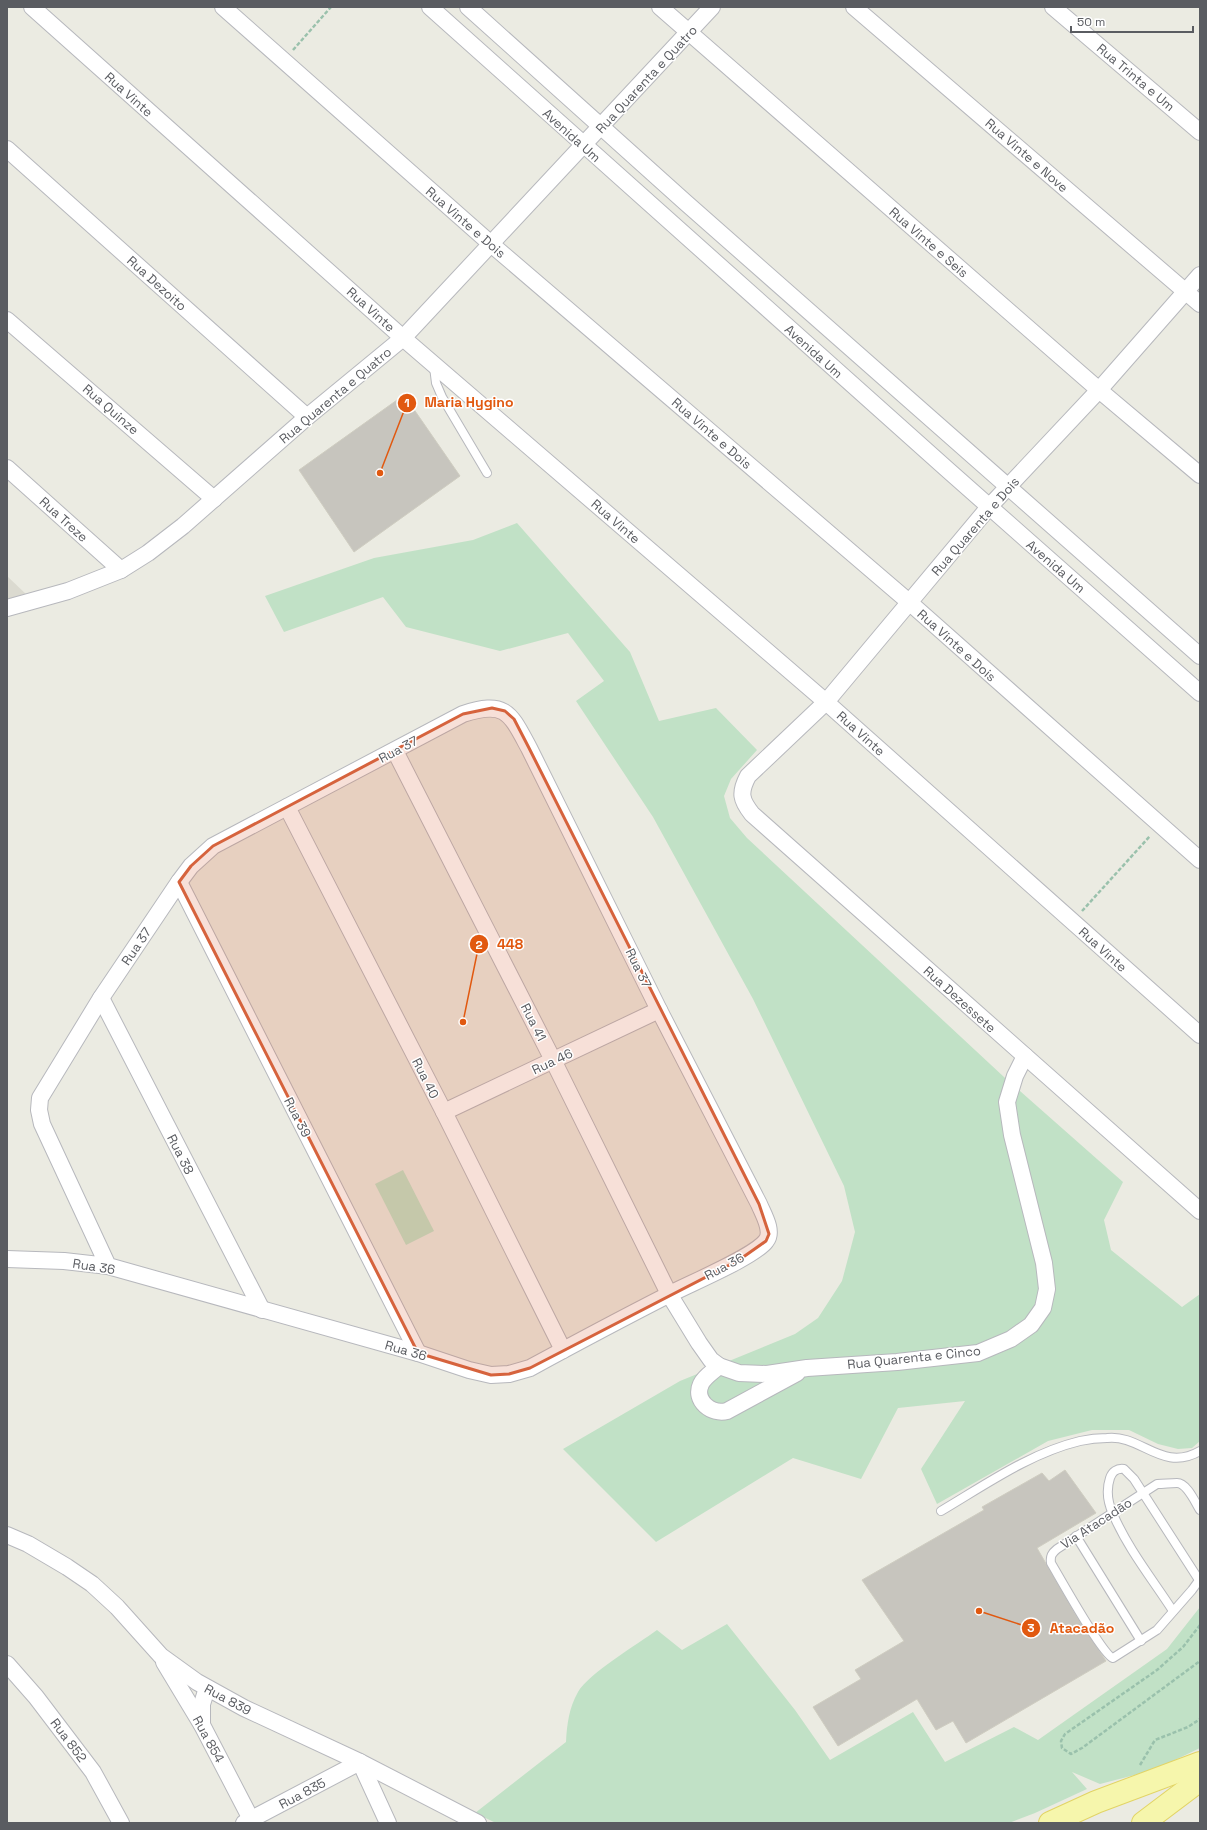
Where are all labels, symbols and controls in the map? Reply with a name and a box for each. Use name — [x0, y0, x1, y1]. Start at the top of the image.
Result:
scale bar — [1071, 8, 1193, 34]
text: 50 m — [1077, 14, 1105, 30]
street label: Rua Quarenta e Quatro — [592, 22, 701, 137]
street label: Rua Trinta e Um — [1093, 40, 1178, 115]
street label: Rua Vinte — [101, 68, 156, 121]
street label: Avenida Um — [539, 105, 604, 166]
street label: Rua Vinte e Nove — [982, 115, 1072, 196]
street label: Rua Vinte e Dois — [422, 183, 509, 262]
street label: Rua Vinte e Seis — [886, 203, 972, 281]
street label: Rua Dezoito — [123, 252, 190, 315]
street label: Rua Vinte — [343, 283, 398, 336]
street label: Avenida Um — [781, 321, 846, 382]
street label: Rua Quarenta e Quatro — [276, 343, 395, 447]
street label: Rua Quinze — [79, 380, 142, 438]
callout: Maria Hygino — [397, 390, 522, 416]
text: Maria Hygino — [424, 393, 514, 411]
street label: Rua Vinte e Dois — [668, 394, 755, 473]
text: 1 — [404, 395, 410, 411]
street label: Rua Quarenta e Dois — [928, 473, 1023, 579]
street label: Rua Treze — [36, 493, 92, 546]
street label: Rua Vinte — [588, 496, 644, 547]
street label: Avenida Um — [1023, 536, 1089, 597]
street label: Rua Vinte e Dois — [914, 605, 1000, 685]
street label: Rua Vinte — [833, 707, 888, 760]
street label: Rua 37 — [376, 732, 421, 767]
street label: Rua Vinte — [1075, 923, 1130, 976]
street label: Rua 37 — [118, 924, 155, 969]
callout: 448 — [469, 931, 531, 957]
text: 448 — [497, 935, 524, 953]
text: 2 — [475, 937, 483, 953]
street label: Rua 37 — [622, 946, 655, 991]
street label: Rua Dezessete — [920, 962, 999, 1036]
street label: Rua 41 — [517, 1000, 550, 1044]
street label: Rua 46 — [529, 1045, 575, 1078]
street label: Rua 40 — [408, 1055, 443, 1101]
street label: Rua 39 — [280, 1094, 315, 1140]
street label: Rua 38 — [163, 1131, 198, 1177]
street label: Rua 36 — [701, 1249, 747, 1284]
street label: Rua 36 — [71, 1255, 116, 1278]
street label: Rua 36 — [383, 1336, 429, 1365]
street label: Rua Quarenta e Cinco — [846, 1342, 982, 1373]
street label: Via Atacadão — [1057, 1494, 1135, 1553]
callout: Atacadão — [1021, 1615, 1122, 1641]
text: Atacadão — [1050, 1619, 1114, 1637]
text: 3 — [1027, 1620, 1035, 1636]
street label: Rua 839 — [201, 1680, 254, 1719]
street label: Rua 854 — [189, 1713, 228, 1766]
street label: Rua 852 — [47, 1715, 91, 1766]
street label: Rua 835 — [276, 1774, 329, 1813]

